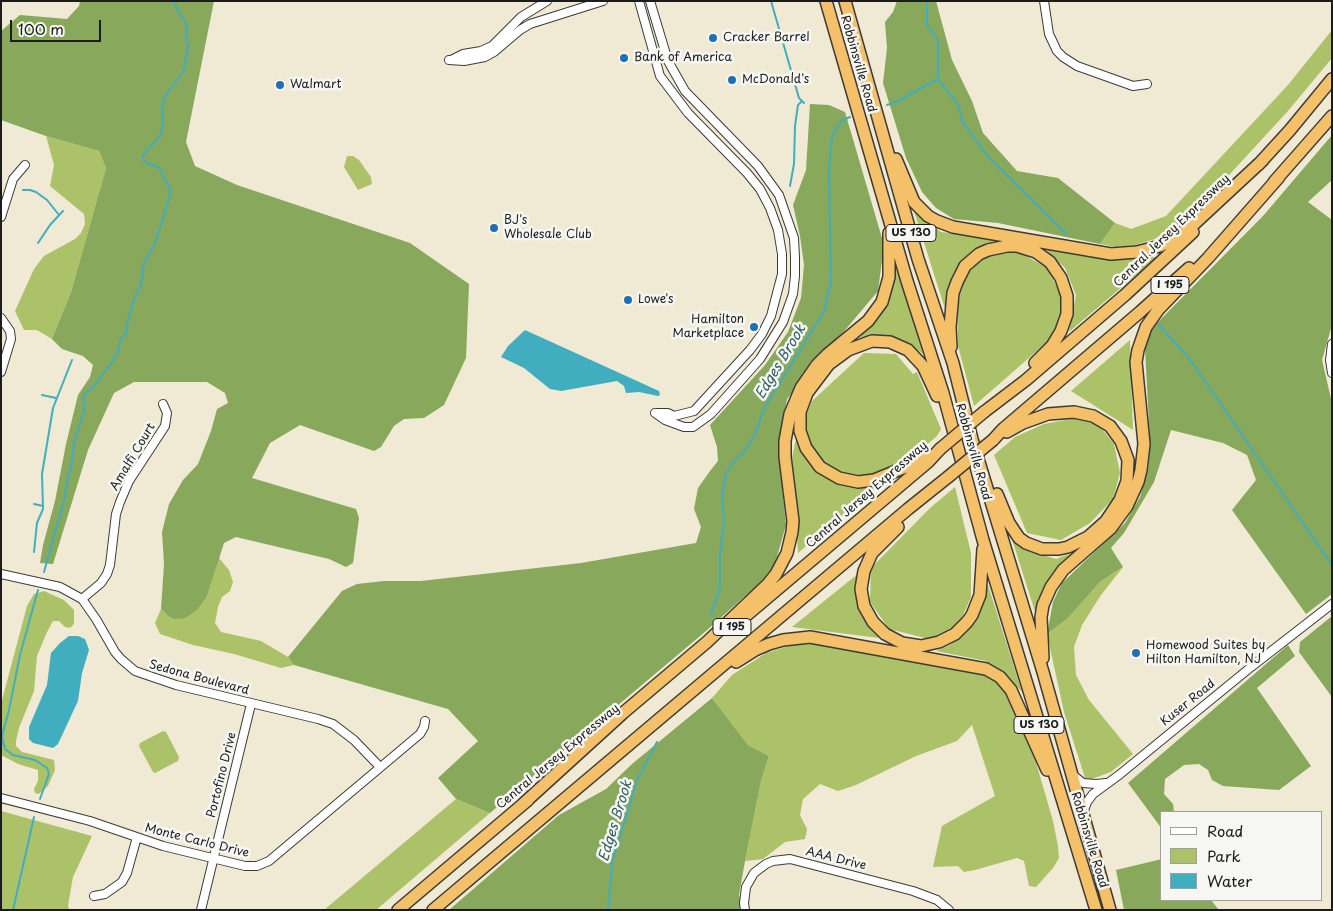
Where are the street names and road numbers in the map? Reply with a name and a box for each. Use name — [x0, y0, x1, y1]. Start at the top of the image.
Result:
street label: Robbinsville Road — [837, 14, 879, 114]
street label: Central Jersey Expressway — [1111, 172, 1233, 290]
road number: US 130 — [886, 224, 936, 242]
road number: I 195 — [1151, 276, 1189, 294]
street label: Robbinsville Road — [952, 402, 994, 502]
street label: Amalfi Court — [107, 421, 159, 493]
street label: Central Jersey Expressway — [803, 438, 931, 552]
road number: I 195 — [713, 618, 751, 636]
street label: Sedona Boulevard — [147, 658, 251, 698]
street label: Kuser Road — [1158, 677, 1218, 729]
street label: Central Jersey Expressway — [494, 701, 622, 813]
road number: US 130 — [1014, 716, 1064, 734]
street label: Portofino Drive — [204, 731, 240, 819]
street label: Robbinsville Road — [1067, 790, 1111, 890]
street label: Monte Carlo Drive — [143, 821, 251, 861]
street label: AAA Drive — [804, 845, 868, 873]

